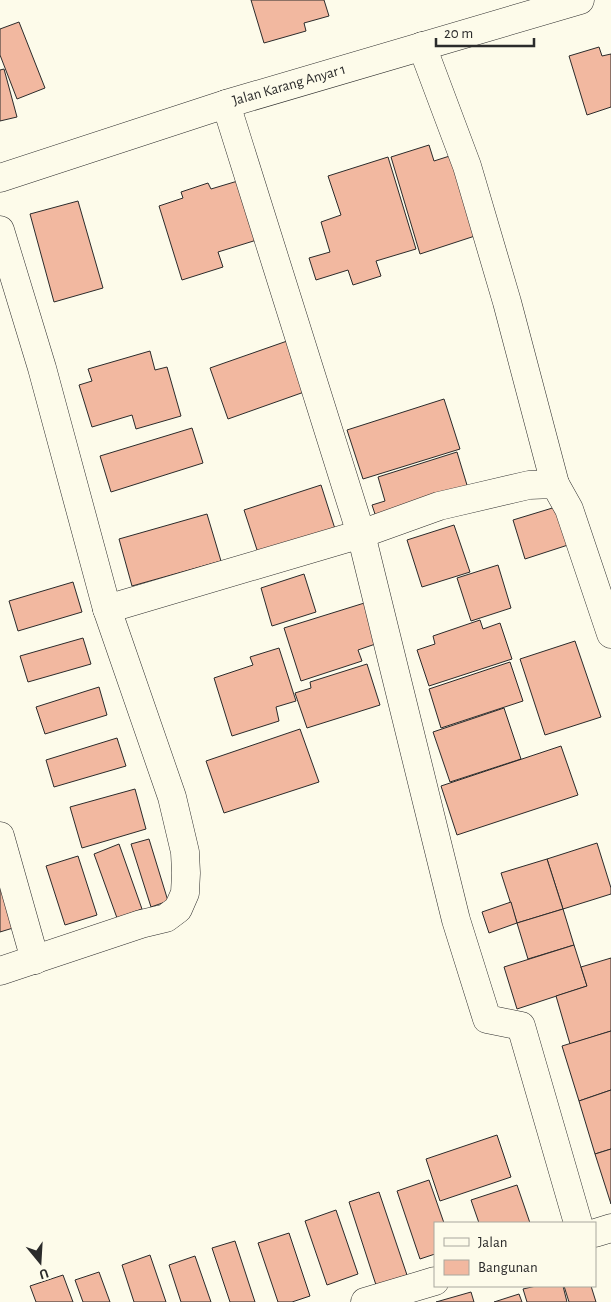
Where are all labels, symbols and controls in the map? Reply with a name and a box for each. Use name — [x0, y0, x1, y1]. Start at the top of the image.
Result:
scale bar — [436, 15, 534, 47]
text: 20 m — [444, 26, 473, 41]
street label: Jalan Karang Anyar 1 — [231, 62, 347, 108]
legend — [434, 1222, 596, 1287]
text: Jalan — [478, 1235, 508, 1250]
north arrow — [15, 1237, 65, 1287]
text: Bangunan — [478, 1260, 538, 1275]
text: U — [37, 1265, 50, 1281]

